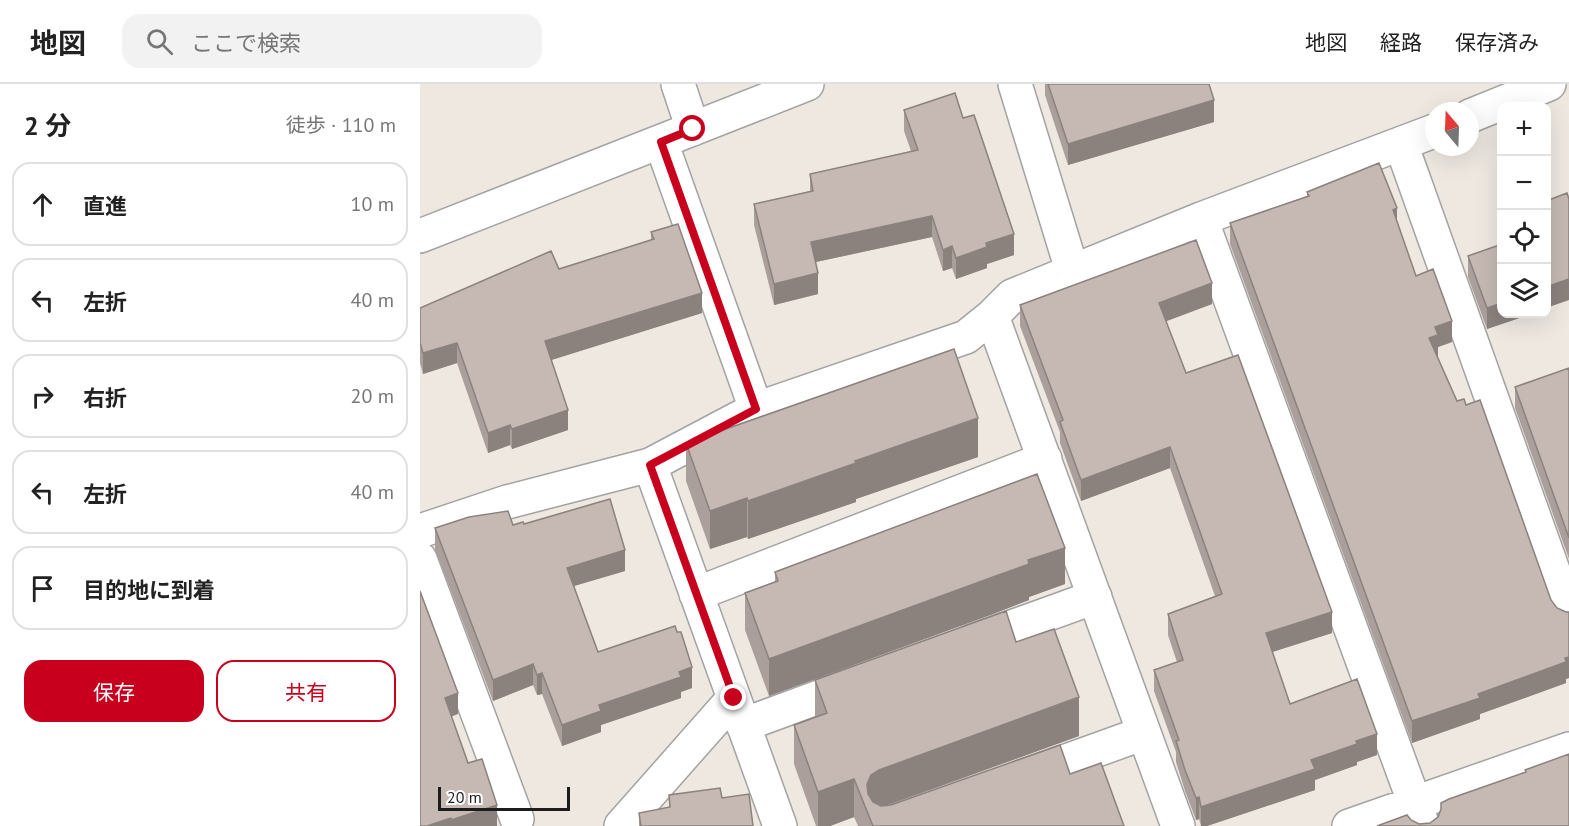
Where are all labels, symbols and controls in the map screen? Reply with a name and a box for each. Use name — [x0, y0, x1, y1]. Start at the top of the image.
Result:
search box — [122, 14, 542, 68]
text: 地図 — [30, 24, 86, 61]
icon: search — [143, 25, 176, 58]
text: ここで検索 — [191, 29, 301, 57]
text: 地図 — [1305, 29, 1347, 56]
text: 経路 — [1380, 29, 1422, 56]
text: 保存済み — [1455, 29, 1539, 56]
north arrow — [1425, 102, 1479, 156]
map controls — [1497, 102, 1551, 318]
button: + — [1497, 102, 1551, 156]
text: 2 分 — [24, 109, 71, 142]
text: 徒歩 · 110 m — [286, 112, 396, 138]
route start — [679, 115, 705, 141]
button: − — [1497, 156, 1551, 210]
icon: ahead — [26, 188, 59, 221]
text: 10 m — [351, 191, 394, 217]
text: 直進 — [83, 192, 127, 220]
button: locate — [1497, 210, 1551, 264]
button: layers — [1497, 264, 1551, 318]
icon: left — [26, 284, 59, 317]
text: 40 m — [351, 287, 394, 313]
text: 左折 — [83, 288, 127, 316]
icon: right — [26, 380, 59, 413]
text: 20 m — [351, 383, 394, 409]
text: 右折 — [83, 384, 127, 412]
icon: left — [26, 476, 59, 509]
text: 40 m — [351, 479, 394, 505]
text: 左折 — [83, 480, 127, 508]
icon: arrive — [26, 572, 59, 605]
text: 目的地に到着 — [83, 576, 215, 604]
button: 保存 — [24, 660, 204, 722]
button: 共有 — [216, 660, 396, 722]
route end — [720, 684, 746, 710]
scale bar — [438, 784, 570, 812]
text: 20 m — [447, 787, 482, 807]

